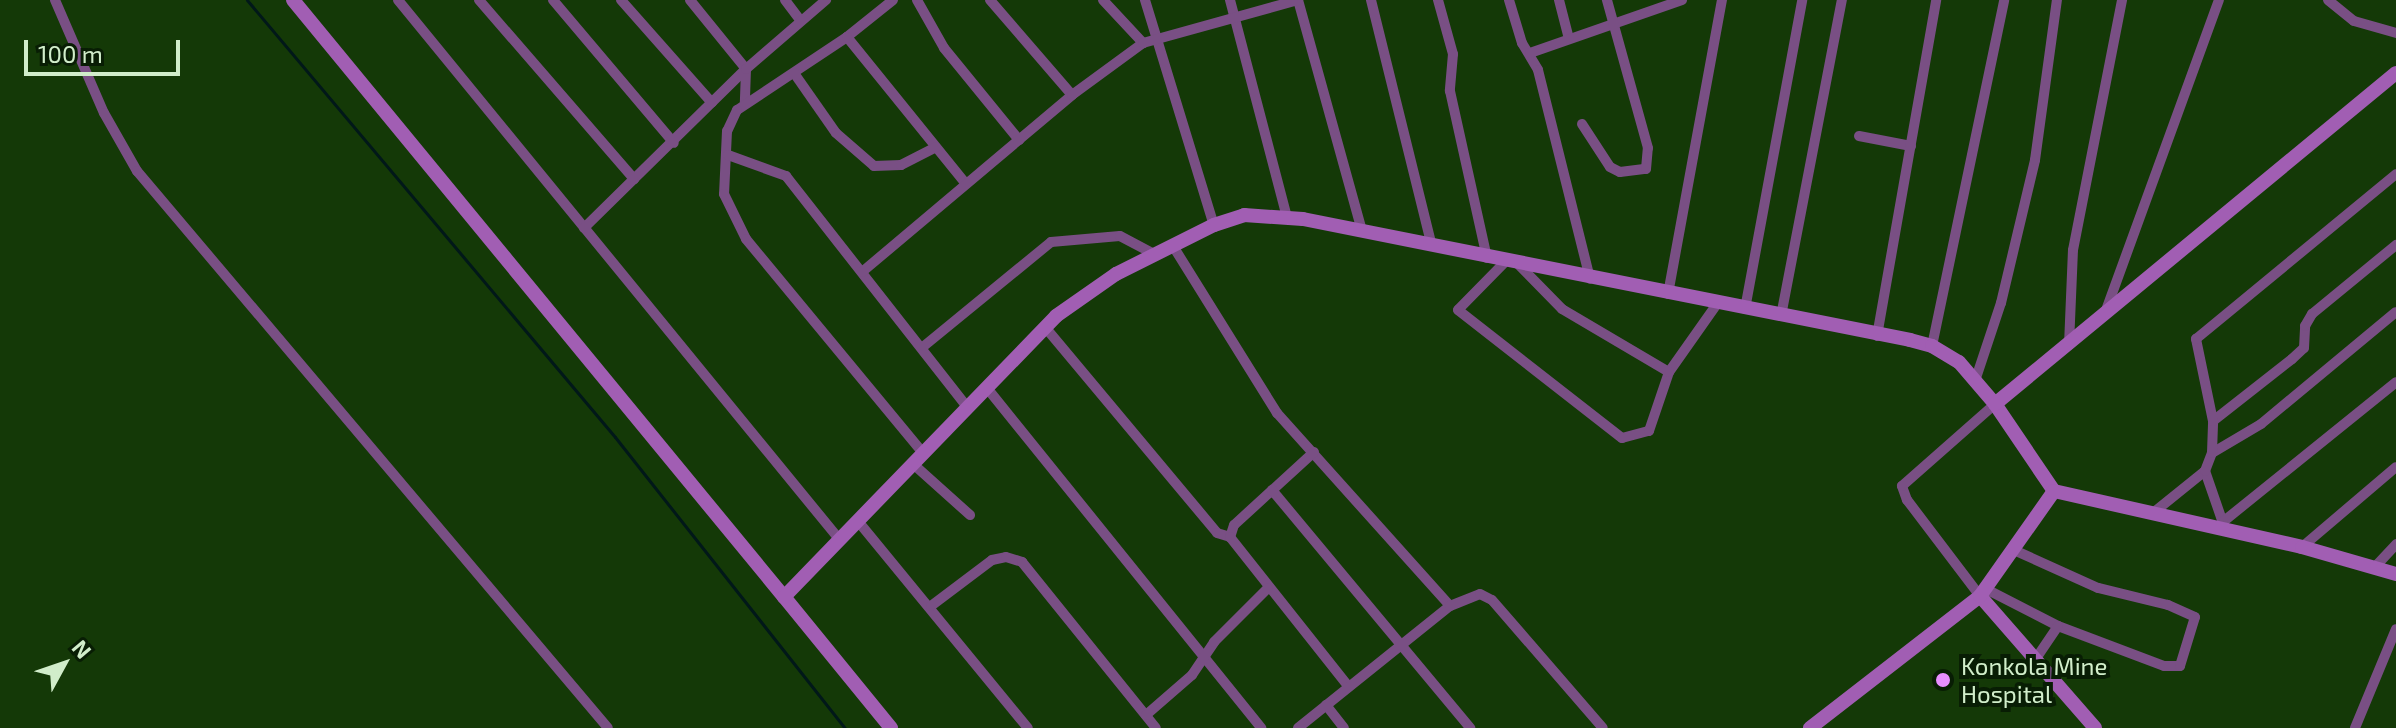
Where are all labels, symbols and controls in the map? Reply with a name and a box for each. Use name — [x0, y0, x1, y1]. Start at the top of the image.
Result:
scale bar — [28, 24, 184, 74]
text: 100 m — [38, 39, 103, 68]
north arrow — [24, 624, 104, 704]
text: N — [67, 634, 97, 663]
place label: Konkola Mine Hospital — [1961, 652, 2107, 708]
marker: Konkola Mine Hospital — [1932, 669, 1954, 691]

